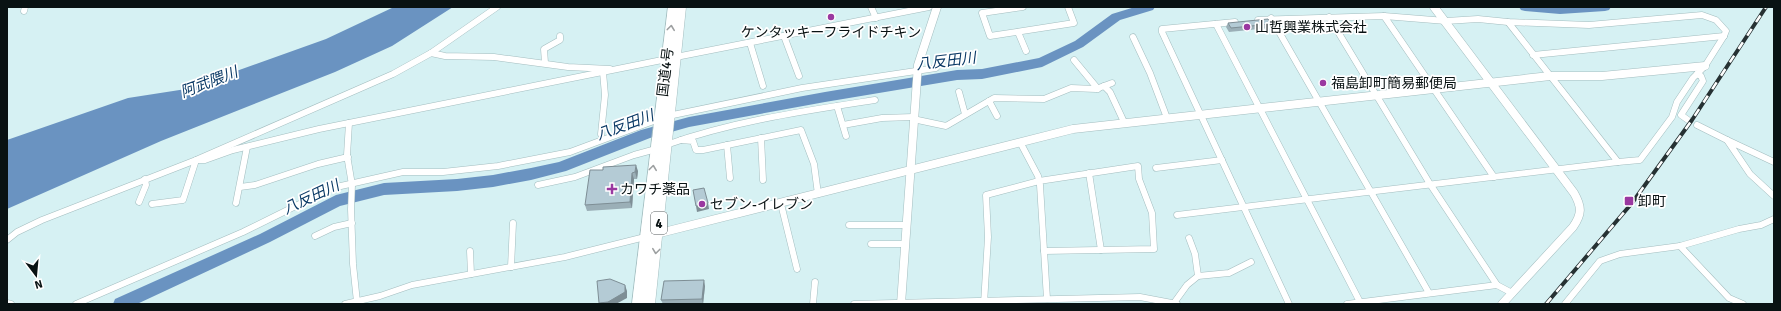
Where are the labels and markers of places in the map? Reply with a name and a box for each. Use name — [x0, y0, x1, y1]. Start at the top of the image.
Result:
marker: ケンタッキーフライドチキン — [826, 12, 836, 22]
place label: 山哲興業株式会社 — [1255, 19, 1367, 36]
marker: 山哲興業株式会社 — [1242, 22, 1252, 32]
place label: ケンタッキーフライドチキン — [741, 24, 921, 41]
place label: 福島卸町簡易郵便局 — [1331, 75, 1457, 92]
marker: 福島卸町簡易郵便局 — [1318, 78, 1328, 88]
place label: カワチ薬品 — [620, 181, 690, 198]
marker: カワチ薬品 — [607, 184, 617, 194]
place label: 卸町 — [1638, 193, 1666, 210]
marker: 卸町 — [1623, 195, 1635, 207]
place label: セブン-イレブン — [710, 196, 813, 213]
marker: セブン-イレブン — [697, 199, 707, 209]

